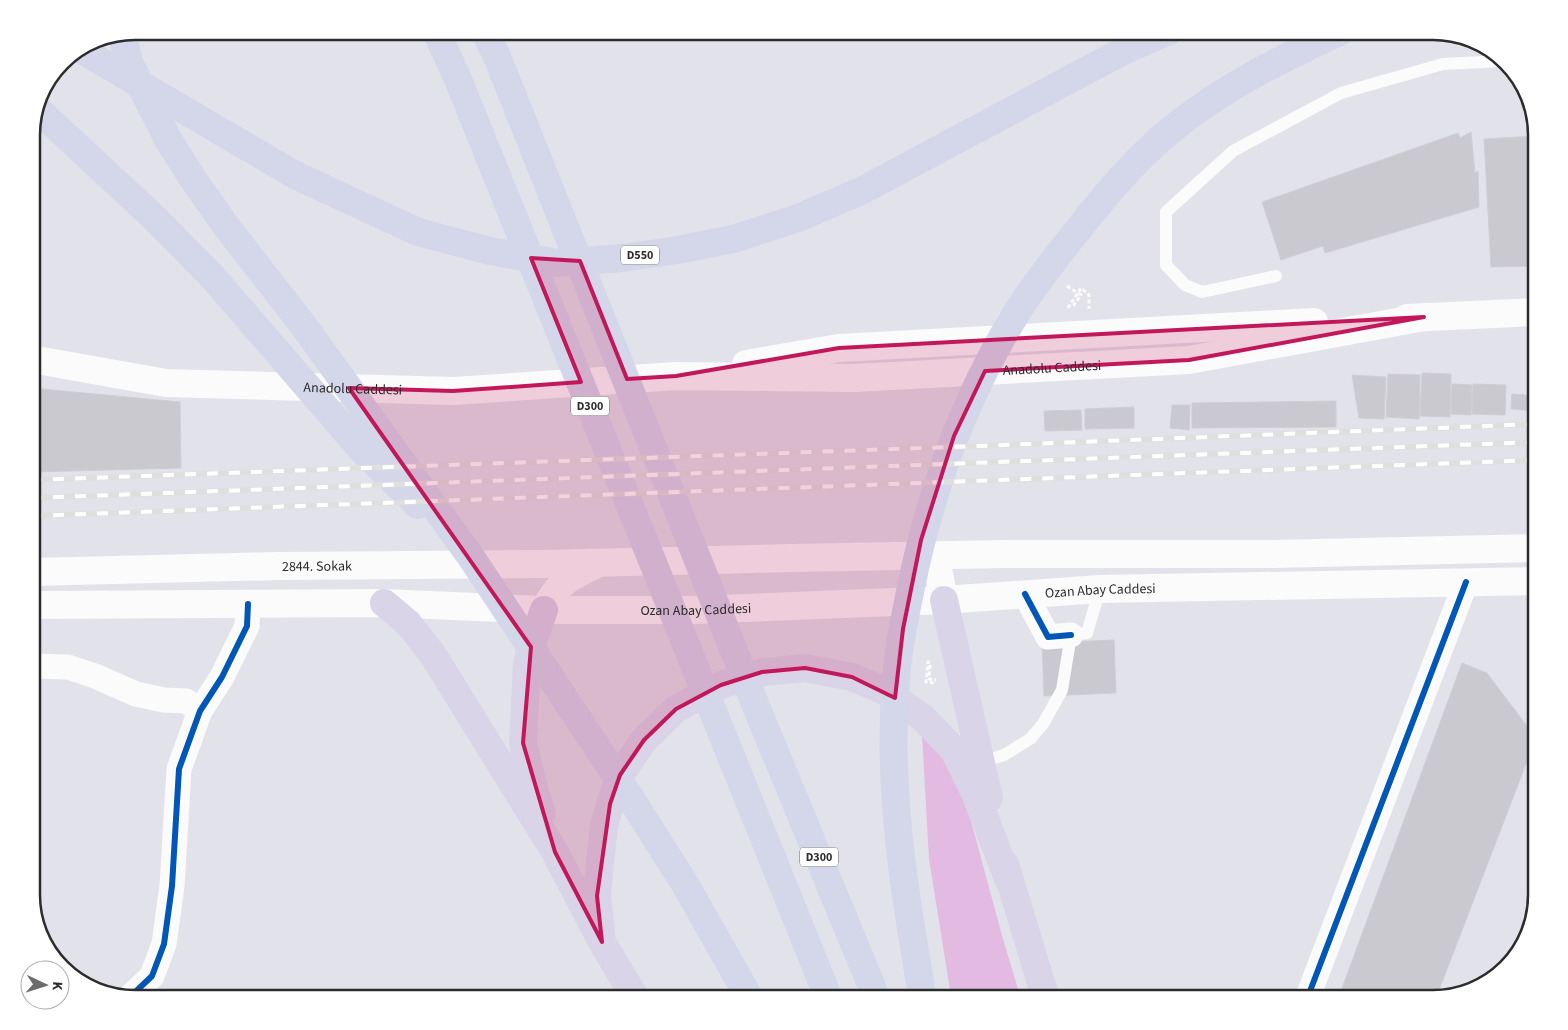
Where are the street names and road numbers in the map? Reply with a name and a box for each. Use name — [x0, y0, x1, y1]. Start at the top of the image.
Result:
road number: D550 — [621, 246, 659, 264]
street label: Anadolu Caddesi — [1002, 356, 1102, 381]
street label: Anadolu Caddesi — [303, 378, 402, 401]
road number: D300 — [571, 396, 609, 416]
street label: 2844. Sokak — [282, 556, 352, 577]
street label: Ozan Abay Caddesi — [1044, 579, 1156, 604]
street label: Ozan Abay Caddesi — [640, 599, 752, 621]
road number: D300 — [800, 848, 838, 866]

